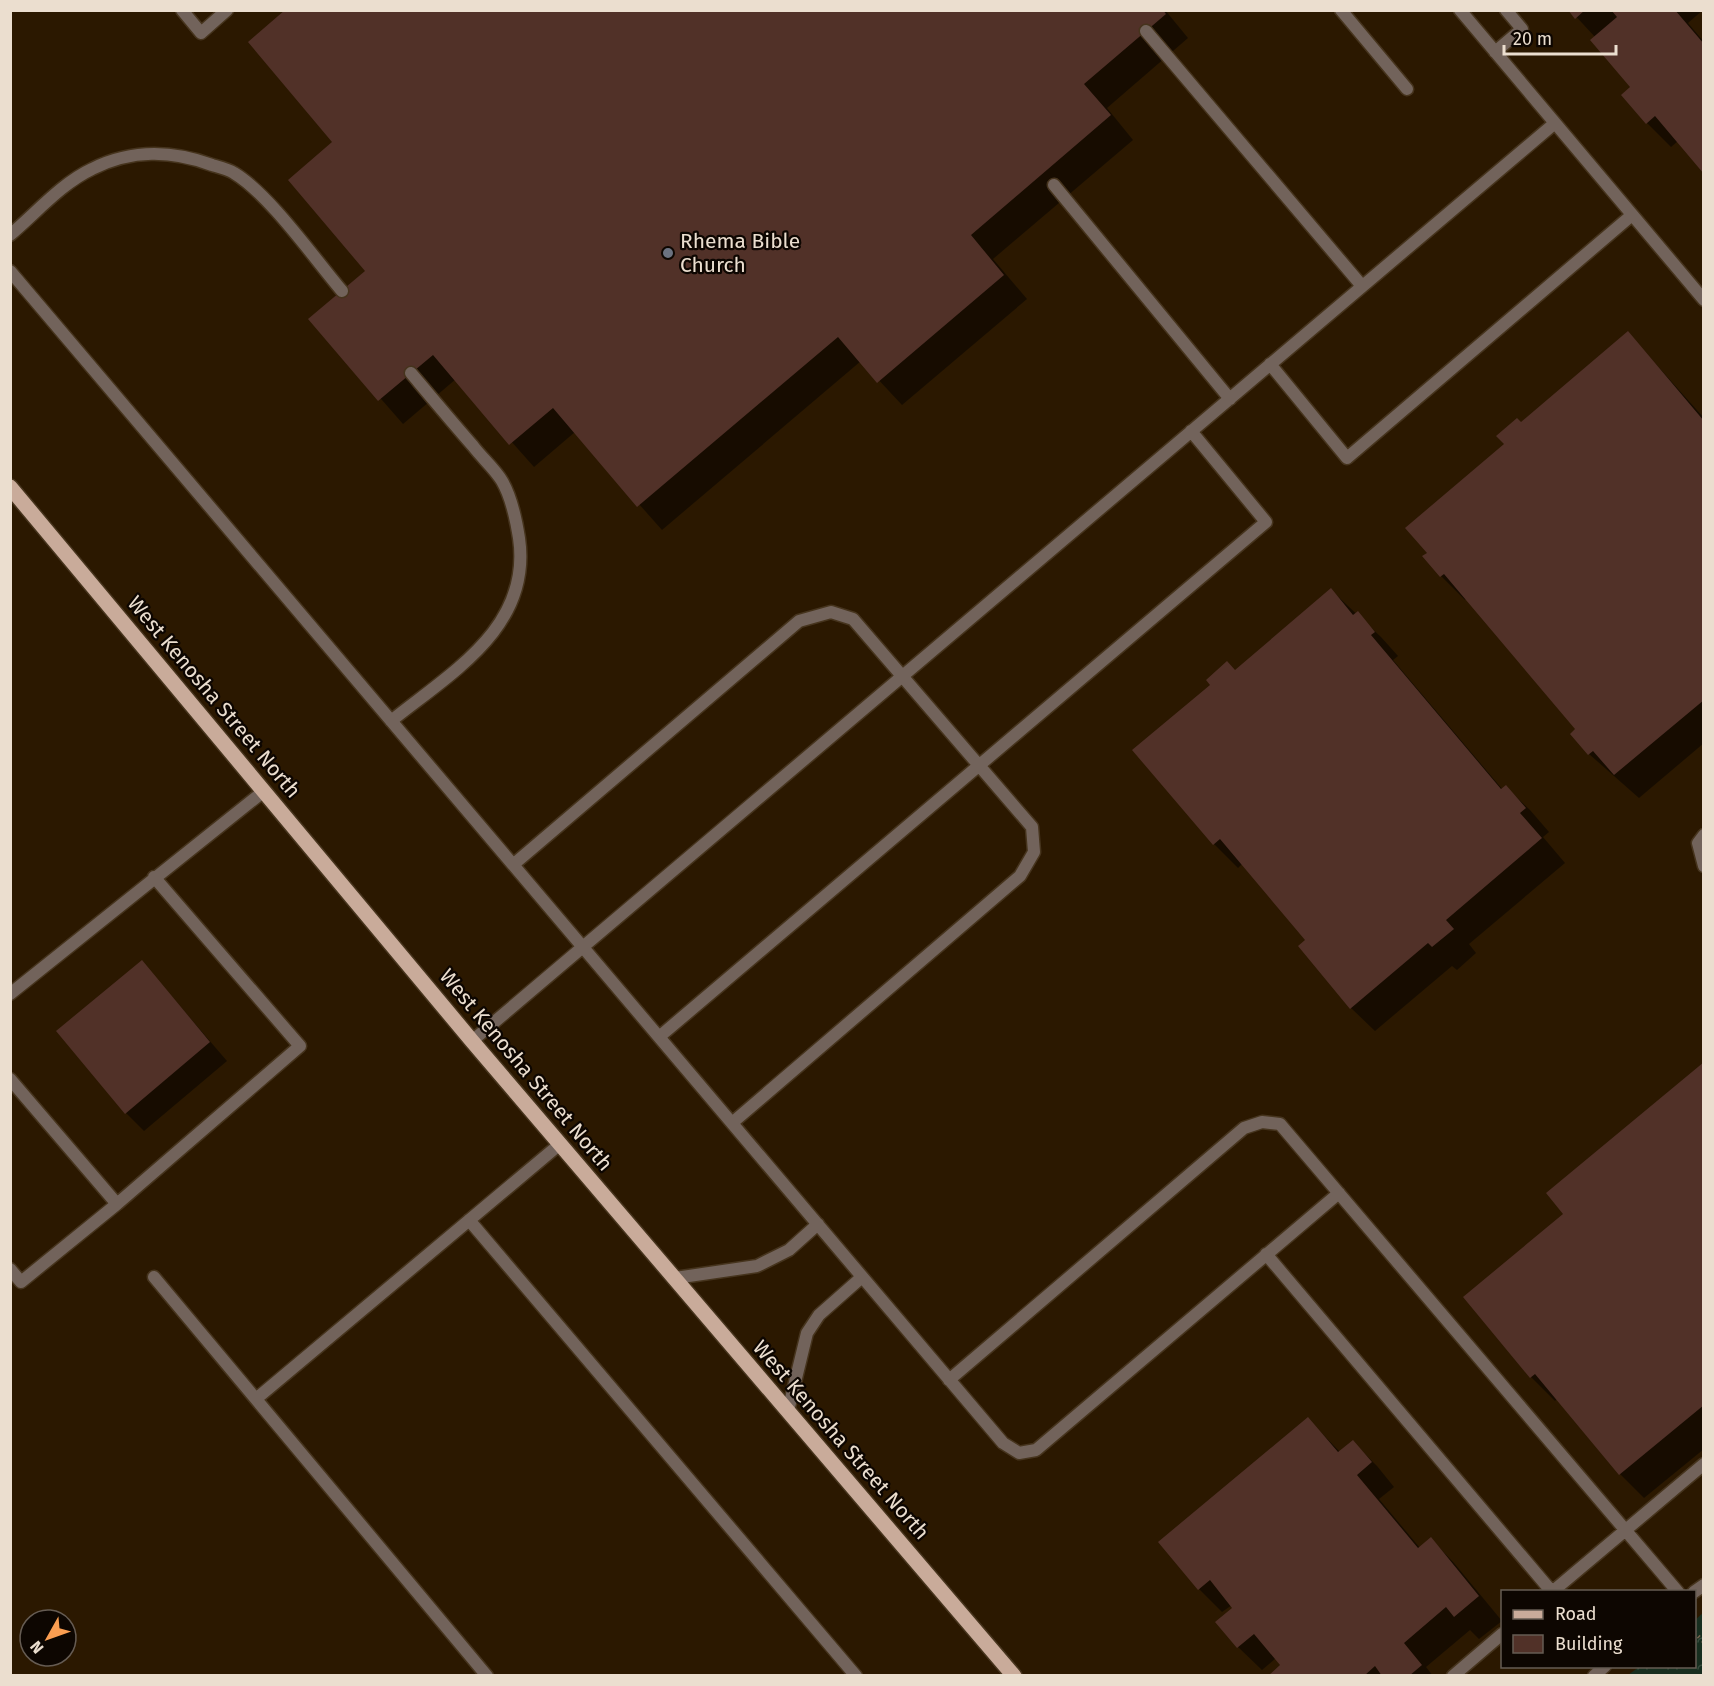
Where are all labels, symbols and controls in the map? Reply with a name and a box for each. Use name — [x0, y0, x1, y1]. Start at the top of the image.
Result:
scale bar — [1504, 18, 1616, 56]
text: 20 m — [1513, 28, 1552, 50]
place label: Rhema Bible Church — [680, 228, 800, 278]
marker: Rhema Bible Church — [661, 246, 675, 260]
street label: West Kenosha Street North — [122, 591, 306, 803]
street label: West Kenosha Street North — [434, 964, 618, 1176]
street label: West Kenosha Street North — [747, 1335, 935, 1545]
legend — [1501, 1590, 1696, 1668]
text: Road — [1555, 1603, 1597, 1625]
north arrow — [18, 1608, 78, 1668]
text: Building — [1555, 1633, 1623, 1655]
text: N — [26, 1637, 48, 1657]

